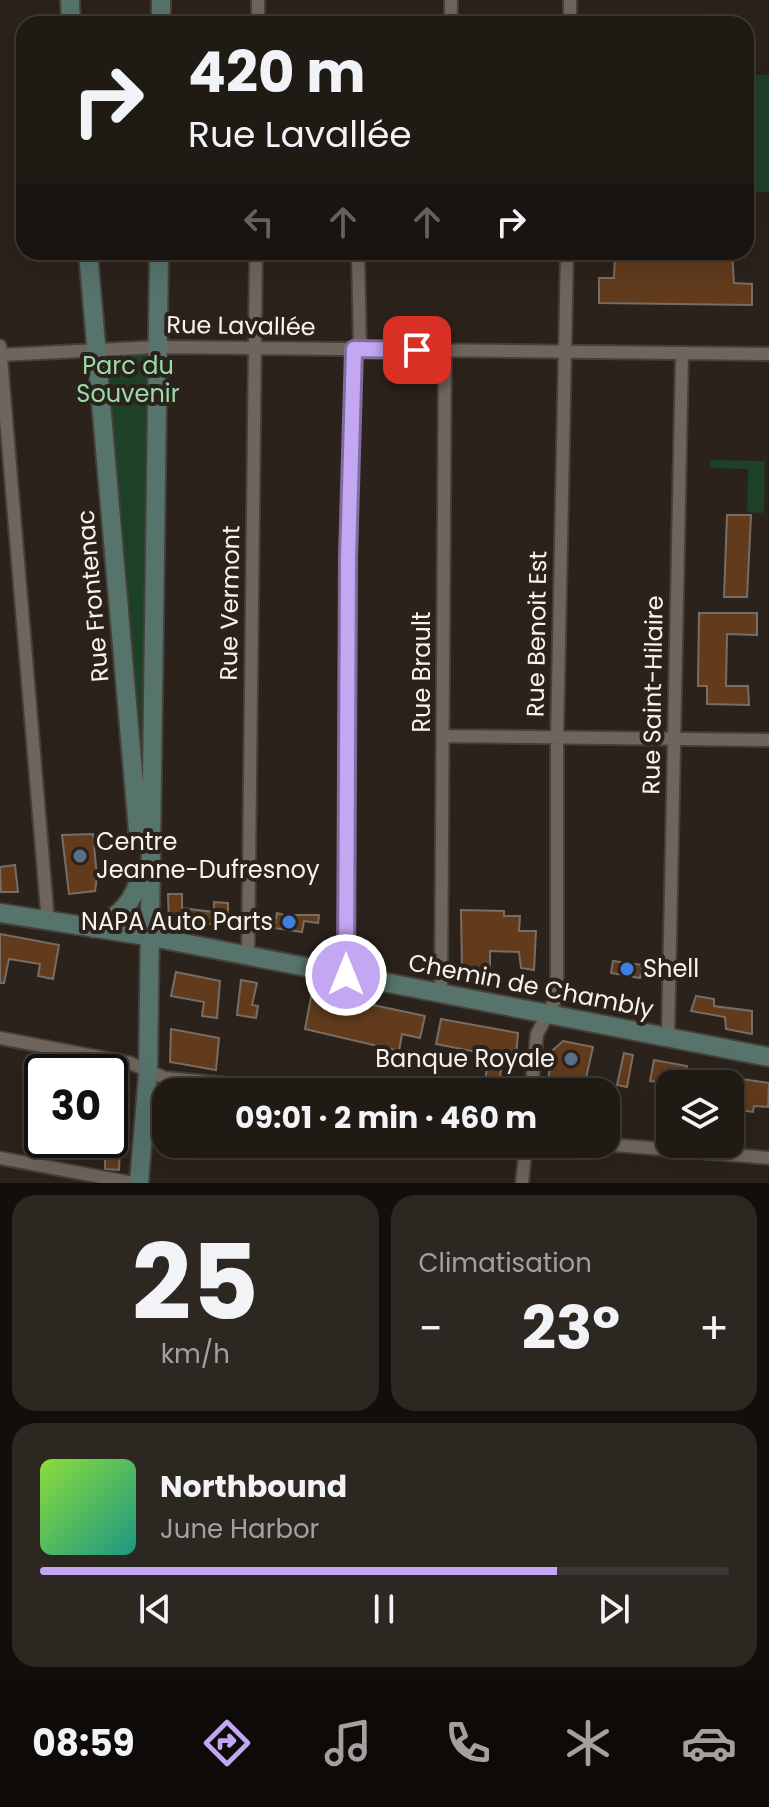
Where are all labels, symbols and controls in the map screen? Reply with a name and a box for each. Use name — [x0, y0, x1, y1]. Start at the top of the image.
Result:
text: 420 m — [188, 33, 366, 112]
icon: right — [56, 48, 160, 152]
text: Rue Lavallée — [188, 109, 412, 160]
icon: left — [237, 200, 281, 244]
icon: ahead — [321, 200, 365, 244]
icon: ahead — [405, 200, 449, 244]
icon: right — [489, 200, 533, 244]
street label: Rue Lavallée — [166, 308, 316, 343]
pin — [383, 316, 451, 384]
icon: arrive — [395, 328, 439, 372]
park label: Parc du Souvenir — [76, 349, 180, 410]
street label: Rue Frontenac — [69, 509, 116, 684]
street label: Rue Vermont — [212, 525, 247, 681]
street label: Rue Benoit Est — [519, 551, 554, 717]
street label: Rue Saint-Hilaire — [634, 595, 671, 795]
street label: Rue Brault — [405, 611, 438, 733]
place label: Centre Jeanne-Dufresnoy — [96, 825, 320, 886]
marker: Centre Jeanne-Dufresnoy — [71, 847, 89, 865]
place label: NAPA Auto Parts — [81, 905, 273, 938]
marker: NAPA Auto Parts — [280, 913, 298, 931]
position arrow — [304, 933, 388, 1017]
street label: Chemin de Chambly — [406, 946, 657, 1026]
place label: Shell — [643, 952, 699, 985]
marker: Shell — [618, 960, 636, 978]
place label: Banque Royale — [375, 1042, 555, 1075]
marker: Banque Royale — [562, 1050, 580, 1068]
speed limit sign: 30 — [24, 1054, 128, 1158]
map controls — [656, 1070, 744, 1158]
button: layers — [656, 1070, 744, 1158]
text: 09:01 · 2 min · 460 m — [235, 1096, 537, 1139]
text: 25 — [132, 1210, 259, 1355]
text: Climatisation — [419, 1245, 592, 1281]
text: 23° — [522, 1286, 620, 1370]
text: − — [419, 1298, 443, 1359]
text: + — [699, 1298, 729, 1359]
text: km/h — [161, 1336, 230, 1372]
text: Northbound — [160, 1465, 347, 1508]
text: June Harbor — [160, 1511, 319, 1547]
icon: previous — [133, 1587, 177, 1631]
icon: pause — [362, 1587, 406, 1631]
icon: next — [592, 1587, 636, 1631]
icon: directions — [199, 1715, 255, 1771]
icon: music — [320, 1715, 376, 1771]
icon: phone — [440, 1715, 496, 1771]
icon: climate — [560, 1715, 616, 1771]
icon: car — [681, 1715, 737, 1771]
text: 08:59 — [32, 1718, 135, 1769]

